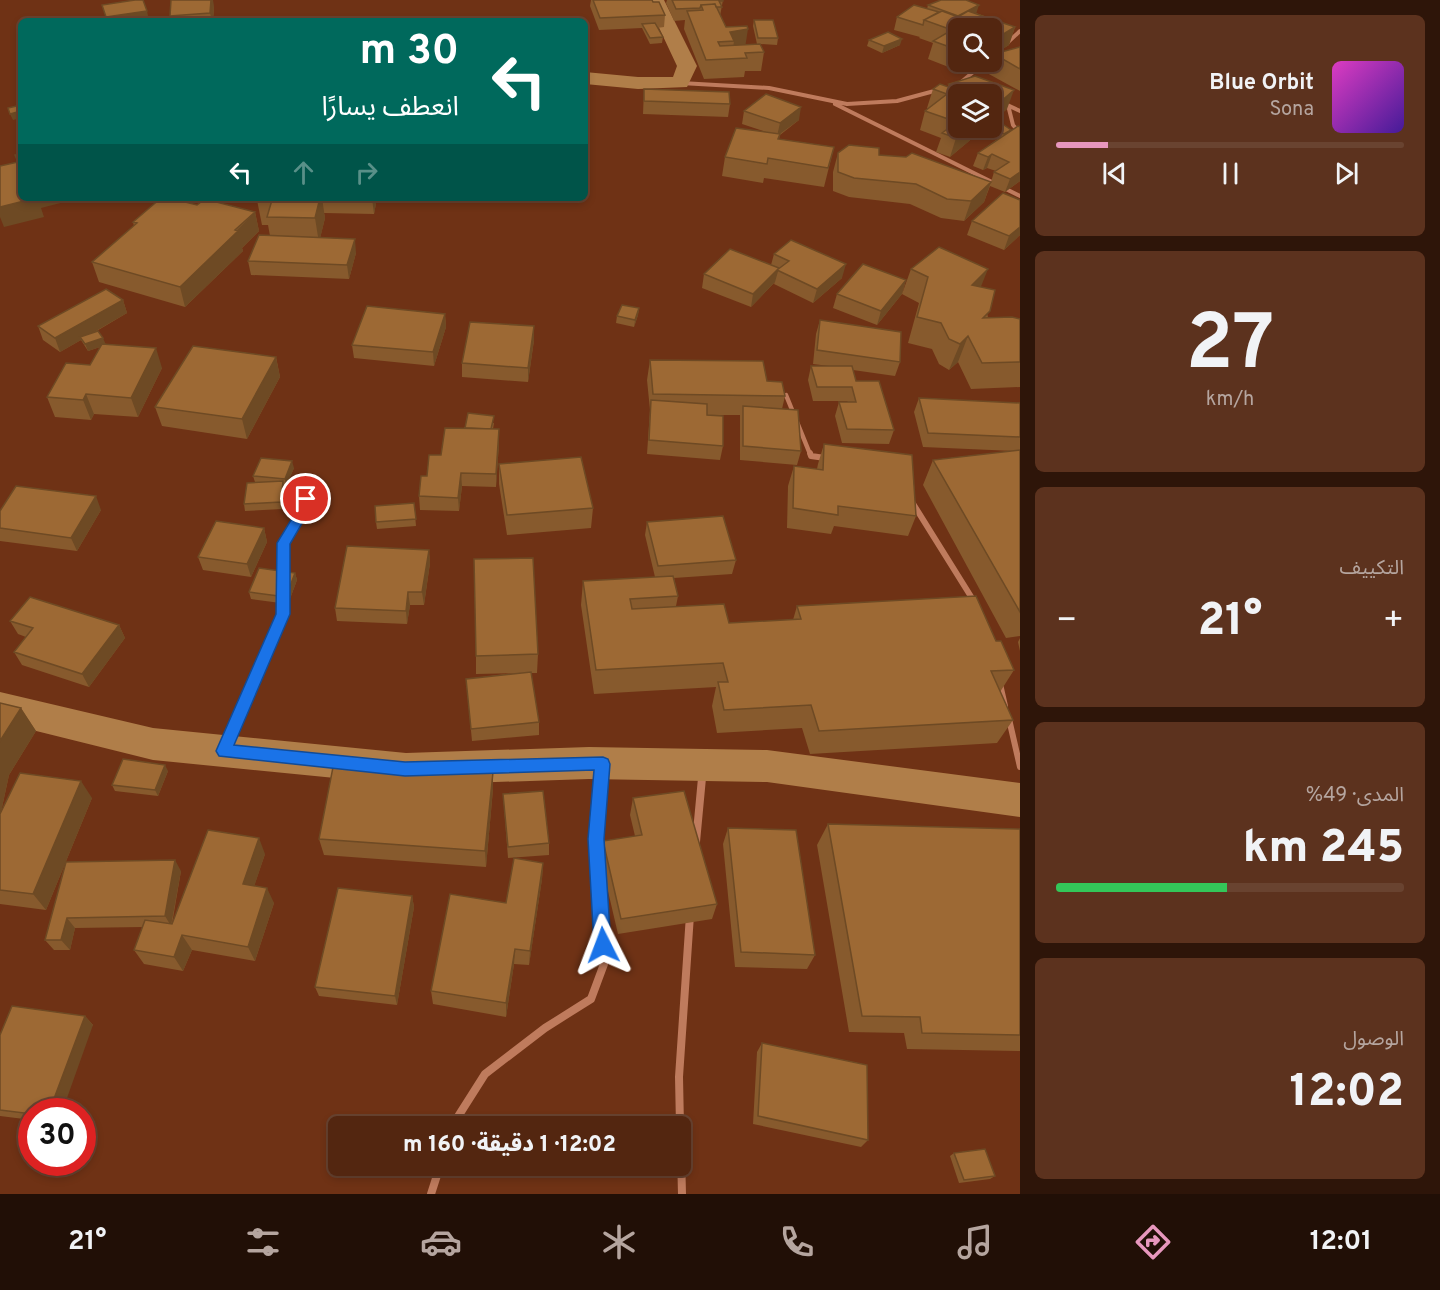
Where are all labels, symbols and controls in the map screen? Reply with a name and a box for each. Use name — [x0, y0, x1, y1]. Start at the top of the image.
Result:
map controls — [948, 18, 1002, 138]
button: search — [948, 18, 1002, 72]
text: 30 m — [360, 26, 459, 79]
icon: left — [480, 42, 558, 120]
text: Blue Orbit — [1209, 70, 1314, 97]
button: layers — [948, 84, 1002, 138]
text: انعطف يسارًا — [322, 91, 459, 125]
text: Sona — [1269, 97, 1314, 123]
icon: left — [224, 156, 257, 189]
icon: ahead — [287, 156, 320, 189]
icon: right — [350, 156, 383, 189]
icon: previous — [1098, 157, 1131, 190]
icon: pause — [1214, 157, 1247, 190]
icon: next — [1330, 157, 1363, 190]
text: 27 — [1186, 298, 1274, 397]
text: km/h — [1206, 387, 1254, 413]
pin — [280, 473, 331, 524]
icon: arrive — [289, 482, 322, 515]
text: التكييف — [1340, 556, 1404, 582]
text: 21° — [1198, 594, 1262, 651]
text: − — [1056, 601, 1077, 643]
text: + — [1383, 601, 1404, 643]
text: المدى · 49% — [1306, 783, 1404, 809]
text: 245 km — [1243, 821, 1404, 878]
position arrow — [571, 913, 635, 977]
text: الوصول — [1343, 1027, 1404, 1053]
text: 12:02 — [1290, 1065, 1404, 1122]
speed limit sign: 30 — [18, 1098, 96, 1176]
text: 12:02 · 1 دقيقة · 160 m — [403, 1132, 616, 1159]
icon: filters — [242, 1221, 284, 1263]
icon: car — [420, 1221, 462, 1263]
icon: climate — [598, 1221, 640, 1263]
icon: phone — [776, 1221, 818, 1263]
icon: music — [954, 1221, 996, 1263]
icon: directions — [1132, 1221, 1174, 1263]
text: 21° — [68, 1225, 107, 1259]
text: 12:01 — [1310, 1225, 1372, 1259]

